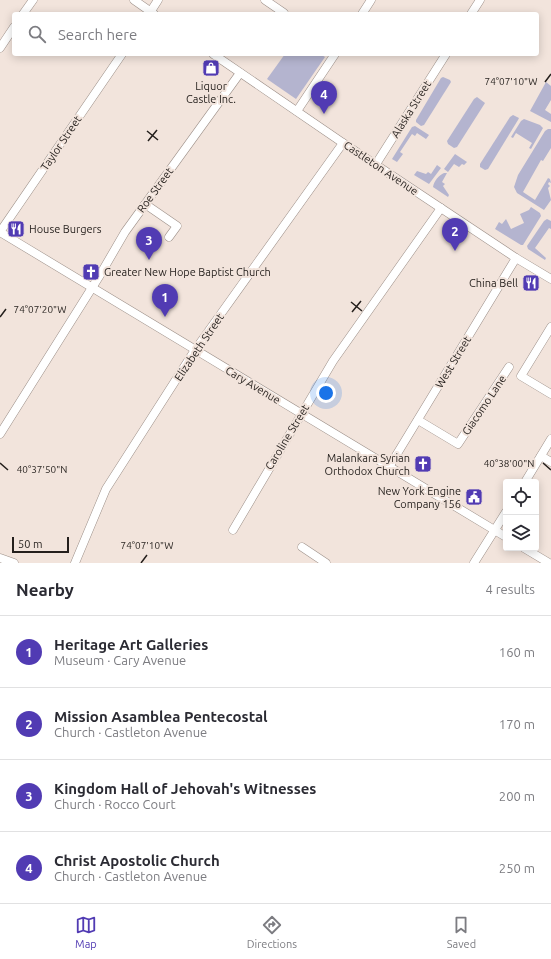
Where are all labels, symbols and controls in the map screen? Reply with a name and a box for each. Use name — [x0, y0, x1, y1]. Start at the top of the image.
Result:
search box — [12, 12, 539, 56]
icon: search — [26, 23, 48, 45]
text: Search here — [58, 26, 137, 43]
shop icon: Liquor Castle Inc. — [201, 58, 221, 78]
text: 74°07'10"W — [485, 76, 537, 87]
street label: Alaska Street — [389, 78, 434, 140]
place label: Liquor Castle Inc. — [186, 80, 236, 105]
pin: 4 — [311, 81, 337, 114]
street label: Taylor Street — [38, 113, 84, 173]
street label: Castleton Avenue — [342, 139, 420, 197]
street label: Roe Street — [135, 165, 176, 215]
pin: 2 — [442, 218, 468, 251]
restaurant icon: House Burgers — [6, 219, 26, 239]
place label: House Burgers — [29, 223, 102, 235]
pin: 3 — [136, 227, 162, 260]
church icon: Greater New Hope Baptist Church — [81, 262, 101, 282]
place label: Greater New Hope Baptist Church — [104, 266, 271, 278]
restaurant icon: China Bell — [521, 273, 541, 293]
place label: China Bell — [469, 277, 518, 289]
pin: 1 — [152, 284, 178, 317]
text: 74°07'20"W — [14, 304, 66, 315]
street label: Elizabeth Street — [172, 310, 226, 383]
street label: West Street — [433, 333, 474, 390]
street label: Cary Avenue — [223, 364, 283, 406]
street label: Giacomo Lane — [460, 373, 508, 437]
your location — [316, 383, 336, 403]
street label: Caroline Street — [263, 402, 312, 472]
place label: Malankara Syrian Orthodox Church — [325, 452, 410, 477]
church icon: Malankara Syrian Orthodox Church — [413, 454, 433, 474]
text: 40°38'00"N — [484, 458, 534, 469]
text: 40°37'50"N — [17, 464, 67, 475]
map controls — [503, 479, 539, 551]
button: locate — [503, 479, 539, 515]
place label: New York Engine Company 156 — [378, 485, 461, 510]
public building icon: New York Engine Company 156 — [464, 487, 484, 507]
button: layers — [503, 515, 539, 551]
scale bar — [12, 535, 69, 554]
text: 50 m — [18, 538, 42, 550]
text: 74°07'10"W — [121, 540, 173, 551]
text: Nearby — [16, 580, 74, 599]
text: 4 results — [485, 582, 535, 596]
text: Heritage Art Galleries — [54, 636, 208, 653]
text: 1 — [25, 645, 33, 659]
text: 160 m — [499, 645, 535, 659]
text: Museum · Cary Avenue — [54, 653, 186, 667]
text: Mission Asamblea Pentecostal — [54, 708, 268, 725]
text: 2 — [25, 717, 33, 731]
text: 170 m — [499, 717, 535, 731]
text: Church · Castleton Avenue — [54, 725, 207, 739]
text: Kingdom Hall of Jehovah's Witnesses — [54, 780, 316, 797]
text: 3 — [25, 789, 33, 803]
text: 200 m — [499, 789, 535, 803]
text: Church · Rocco Court — [54, 797, 176, 811]
text: Christ Apostolic Church — [54, 852, 220, 869]
text: 4 — [25, 861, 33, 875]
text: 250 m — [499, 861, 535, 875]
text: Church · Castleton Avenue — [54, 869, 207, 883]
tab: Map — [75, 914, 97, 950]
tab: Directions — [247, 914, 297, 950]
tab: Saved — [447, 914, 476, 950]

